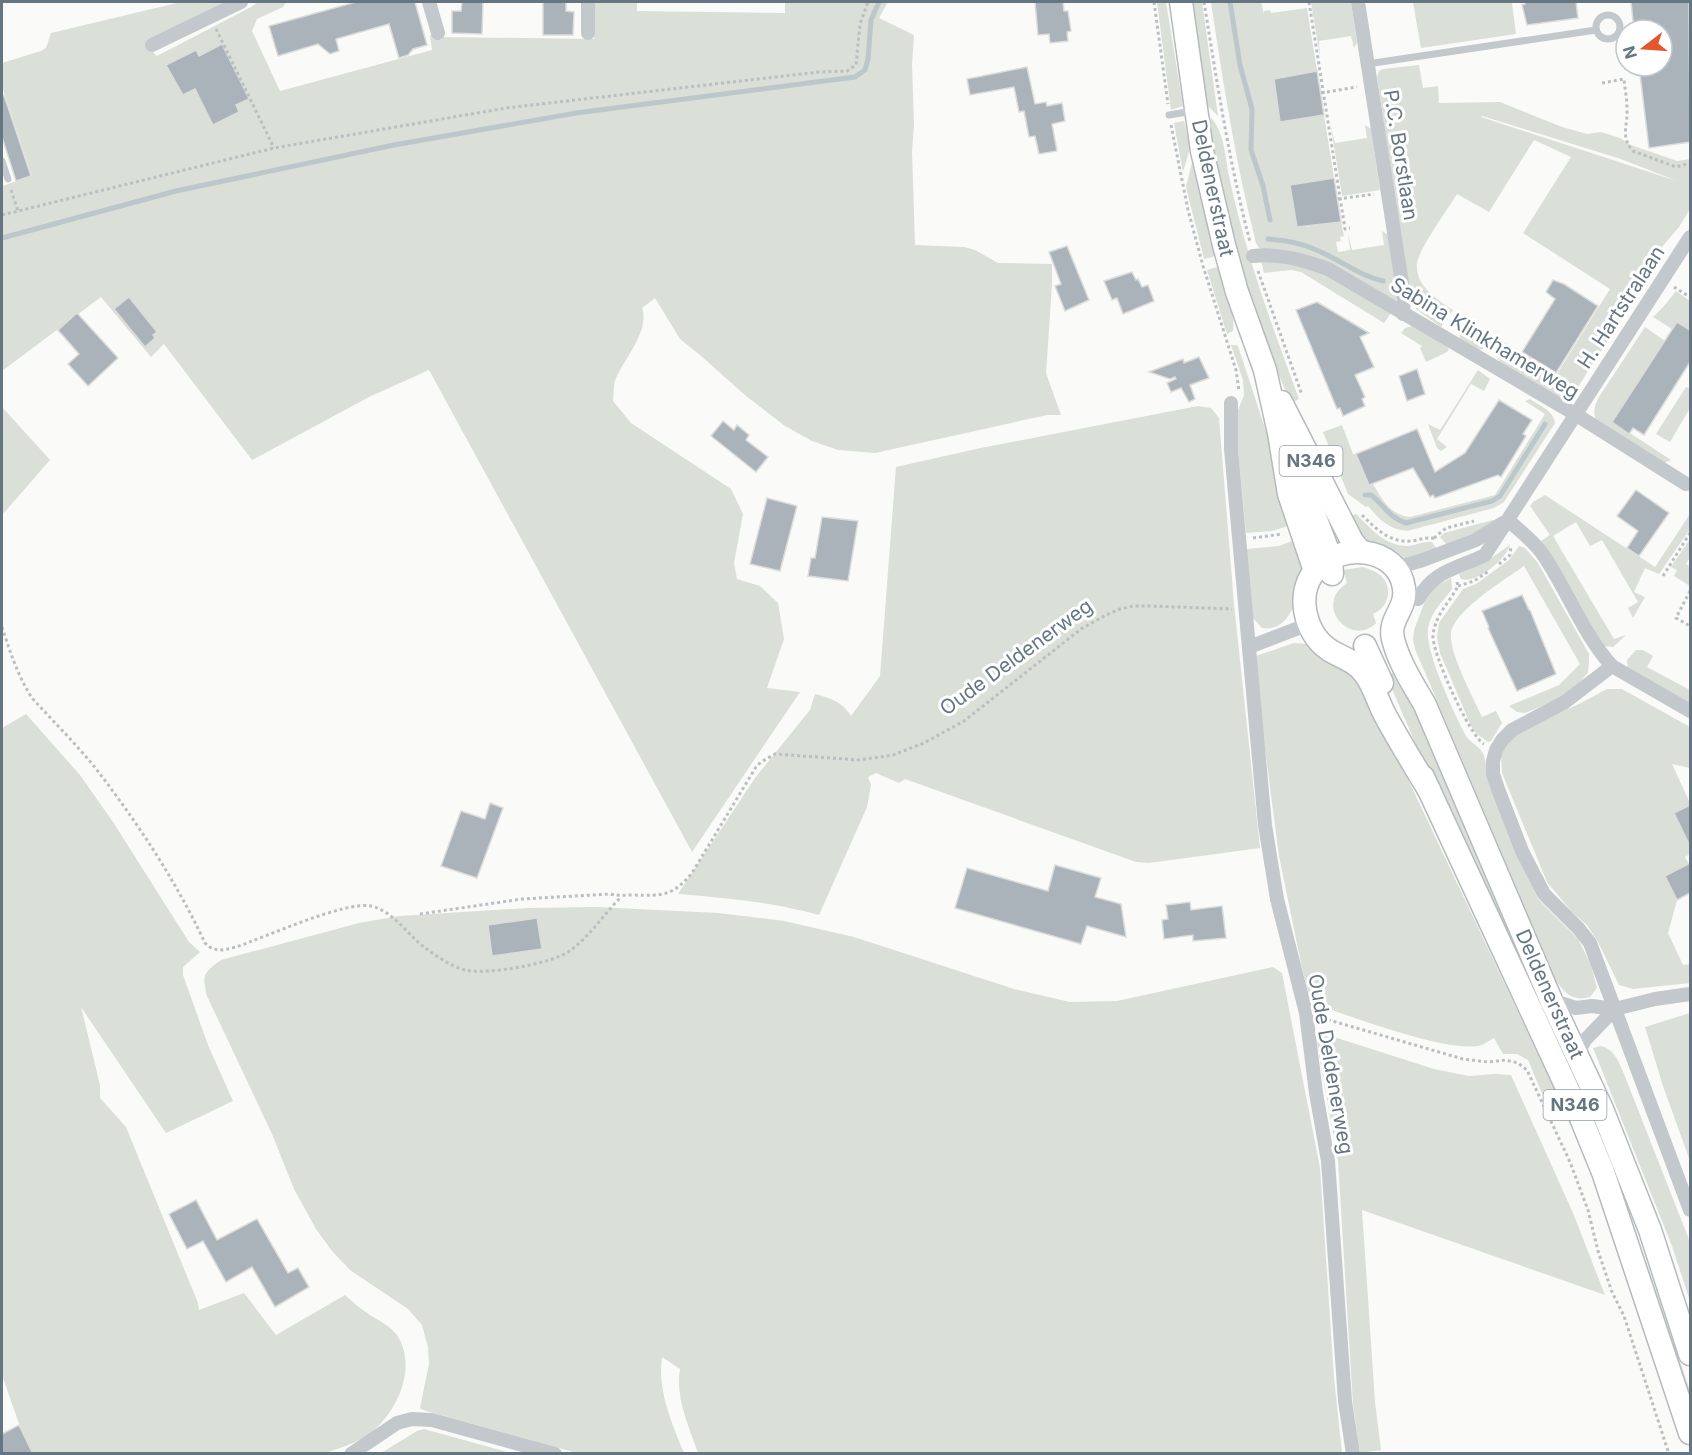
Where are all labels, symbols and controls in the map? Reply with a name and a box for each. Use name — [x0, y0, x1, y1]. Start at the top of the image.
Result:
north arrow — [1614, 18, 1674, 78]
text: N — [1618, 44, 1641, 61]
street label: P.C. Borstlaan — [1379, 88, 1423, 222]
street label: Deldenerstraat — [1187, 117, 1239, 259]
street label: H. Hartstralaan — [1572, 241, 1670, 373]
street label: Sabina Klinkhamerweg — [1386, 272, 1584, 404]
road number: N346 — [1280, 446, 1342, 476]
street label: Oude Deldenerweg — [935, 594, 1097, 720]
street label: Deldenerstraat — [1511, 925, 1590, 1063]
street label: Oude Deldenerweg — [1303, 972, 1359, 1156]
road number: N346 — [1544, 1090, 1606, 1120]

